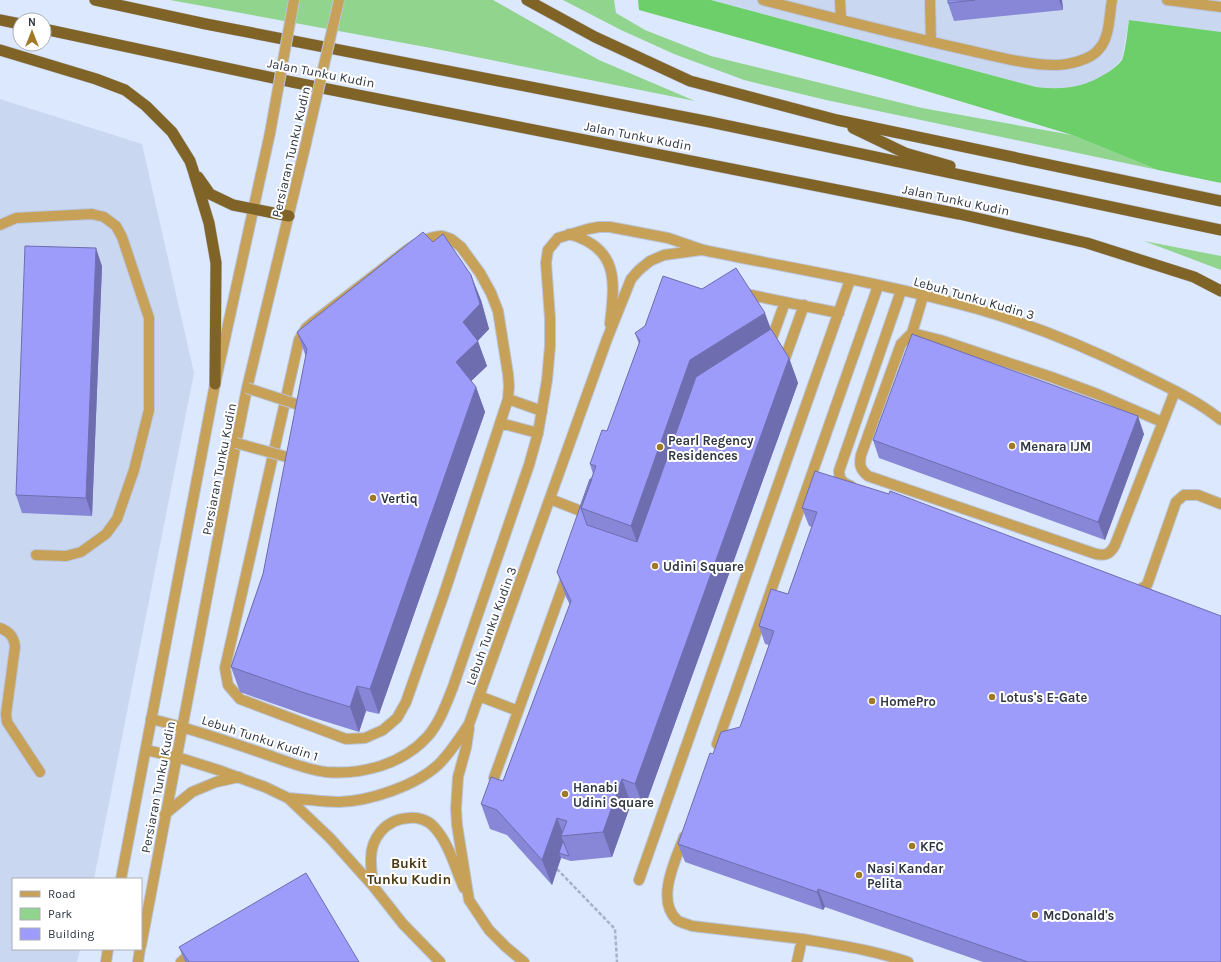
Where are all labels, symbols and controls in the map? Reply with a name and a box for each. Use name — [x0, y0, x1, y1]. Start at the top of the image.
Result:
north arrow — [12, 12, 52, 52]
text: N — [28, 16, 36, 29]
street label: Jalan Tunku Kudin — [266, 55, 376, 91]
street label: Persiaran Tunku Kudin — [269, 85, 313, 219]
street label: Jalan Tunku Kudin — [583, 118, 693, 154]
street label: Jalan Tunku Kudin — [901, 181, 1011, 219]
street label: Lebuh Tunku Kudin 3 — [912, 274, 1036, 322]
street label: Persiaran Tunku Kudin — [199, 402, 239, 536]
place label: Pearl Regency Residences — [668, 433, 754, 463]
place label: Menara IJM — [1020, 439, 1091, 454]
marker: Menara IJM — [1007, 441, 1017, 451]
marker: Pearl Regency Residences — [655, 442, 665, 452]
place label: Vertiq — [381, 491, 418, 507]
marker: Vertiq — [368, 493, 378, 503]
place label: Udini Square — [663, 559, 744, 575]
marker: Udini Square — [650, 561, 660, 571]
street label: Lebuh Tunku Kudin 3 — [463, 565, 519, 687]
place label: Lotus's E-Gate — [1000, 690, 1087, 705]
marker: Lotus's E-Gate — [987, 692, 997, 702]
place label: HomePro — [880, 694, 936, 709]
marker: HomePro — [867, 696, 877, 706]
street label: Lebuh Tunku Kudin 1 — [200, 712, 320, 764]
street label: Persiaran Tunku Kudin — [138, 720, 178, 854]
place label: Hanabi Udini Square — [573, 780, 654, 811]
marker: Hanabi Udini Square — [560, 789, 570, 799]
place label: KFC — [920, 839, 944, 854]
marker: KFC — [907, 841, 917, 851]
district label: Bukit Tunku Kudin — [367, 855, 451, 888]
place label: Nasi Kandar Pelita — [867, 861, 944, 891]
marker: Nasi Kandar Pelita — [854, 870, 864, 880]
legend — [12, 878, 142, 950]
text: Road — [48, 887, 76, 901]
text: Park — [48, 907, 73, 921]
place label: McDonald's — [1043, 908, 1115, 923]
marker: McDonald's — [1030, 910, 1040, 920]
text: Building — [48, 927, 95, 941]

